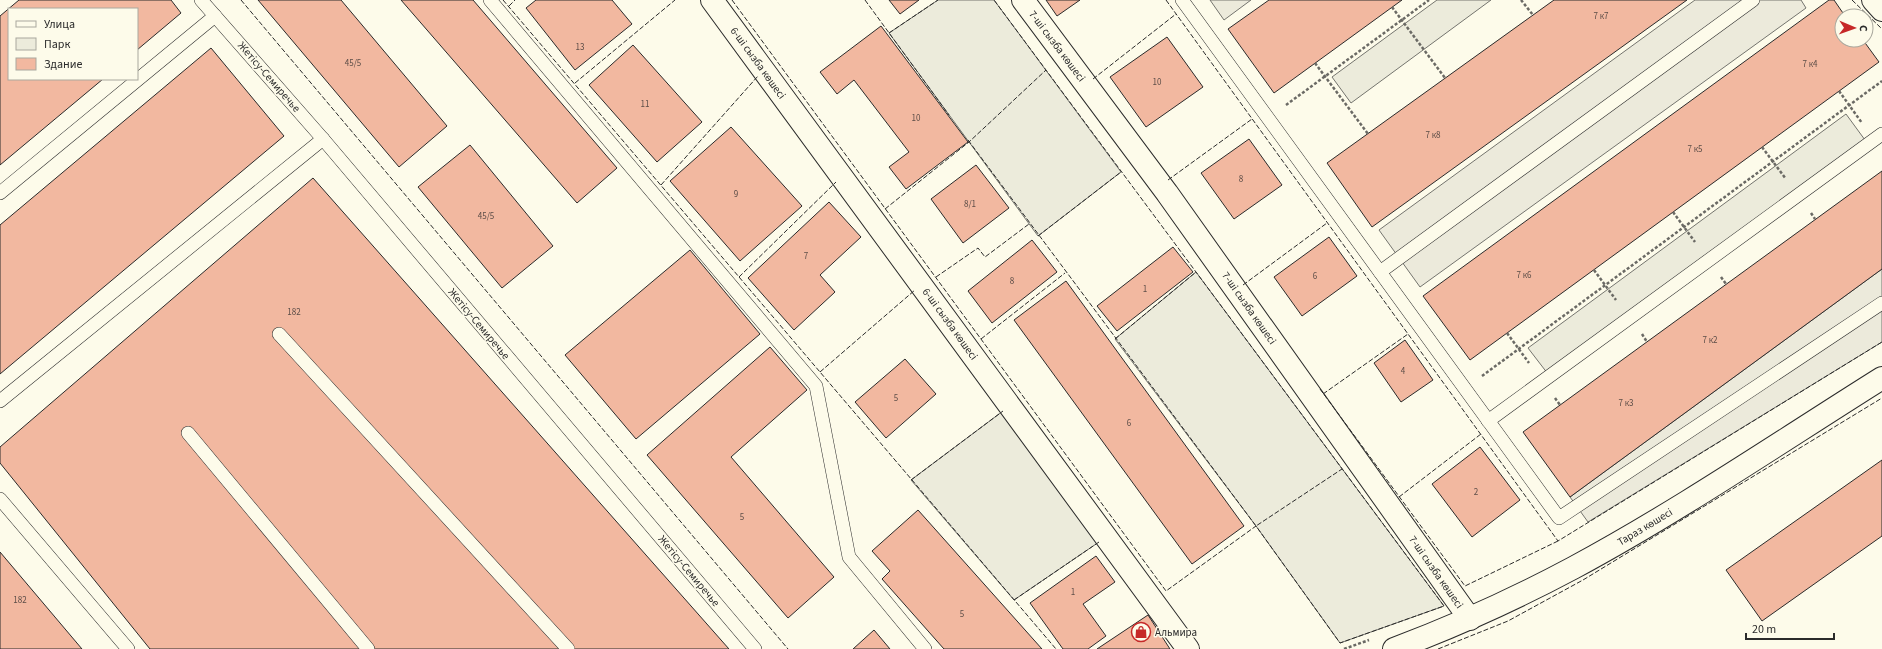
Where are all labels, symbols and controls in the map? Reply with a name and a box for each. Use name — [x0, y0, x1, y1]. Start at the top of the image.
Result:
street label: 7-ші сызба көшесі — [1025, 7, 1089, 85]
legend — [8, 8, 138, 80]
north arrow — [1834, 8, 1874, 48]
house number: 7 к7 — [1593, 10, 1609, 23]
text: Улица — [44, 16, 75, 33]
street label: 6-ші сызба көшесі — [727, 24, 789, 102]
text: С — [1856, 25, 1871, 32]
text: Парк — [44, 36, 70, 53]
street label: Жетісу-Семиречье — [234, 39, 304, 116]
house number: 13 — [576, 41, 585, 54]
text: Здание — [44, 56, 83, 73]
house number: 45/5 — [345, 57, 362, 70]
house number: 7 к4 — [1802, 58, 1818, 71]
house number: 10 — [1153, 76, 1162, 89]
house number: 11 — [641, 98, 649, 111]
house number: 10 — [912, 112, 921, 125]
house number: 7 к8 — [1425, 129, 1441, 142]
house number: 7 к5 — [1687, 143, 1703, 156]
house number: 8 — [1239, 173, 1244, 186]
house number: 9 — [734, 188, 739, 201]
house number: 8/1 — [964, 198, 976, 211]
house number: 45/5 — [478, 210, 495, 223]
house number: 7 — [804, 250, 809, 263]
street label: 7-ші сызба көшесі — [1218, 269, 1280, 347]
house number: 7 к6 — [1516, 269, 1532, 282]
house number: 6 — [1313, 270, 1318, 283]
house number: 8 — [1010, 275, 1015, 288]
house number: 1 — [1143, 283, 1147, 296]
street label: Жетісу-Семиречье — [445, 285, 514, 363]
street label: 6-ші сызба көшесі — [919, 285, 981, 363]
house number: 182 — [287, 306, 301, 319]
house number: 7 к2 — [1702, 334, 1718, 347]
house number: 4 — [1401, 365, 1406, 378]
house number: 5 — [894, 392, 899, 405]
house number: 7 к3 — [1618, 397, 1634, 410]
house number: 6 — [1127, 417, 1132, 430]
house number: 2 — [1474, 486, 1479, 499]
street label: Тараз көшесі — [1615, 505, 1675, 549]
house number: 5 — [740, 511, 745, 524]
street label: Жетісу-Семиречье — [655, 532, 724, 610]
street label: 7-ші сызба көшесі — [1405, 533, 1467, 611]
house number: 1 — [1071, 586, 1075, 599]
house number: 182 — [13, 594, 27, 607]
house number: 5 — [960, 608, 965, 621]
scale bar — [1746, 615, 1834, 641]
shop icon: Альмира — [1130, 621, 1152, 643]
text: 20 m — [1752, 621, 1776, 638]
place label: Альмира — [1155, 625, 1197, 640]

